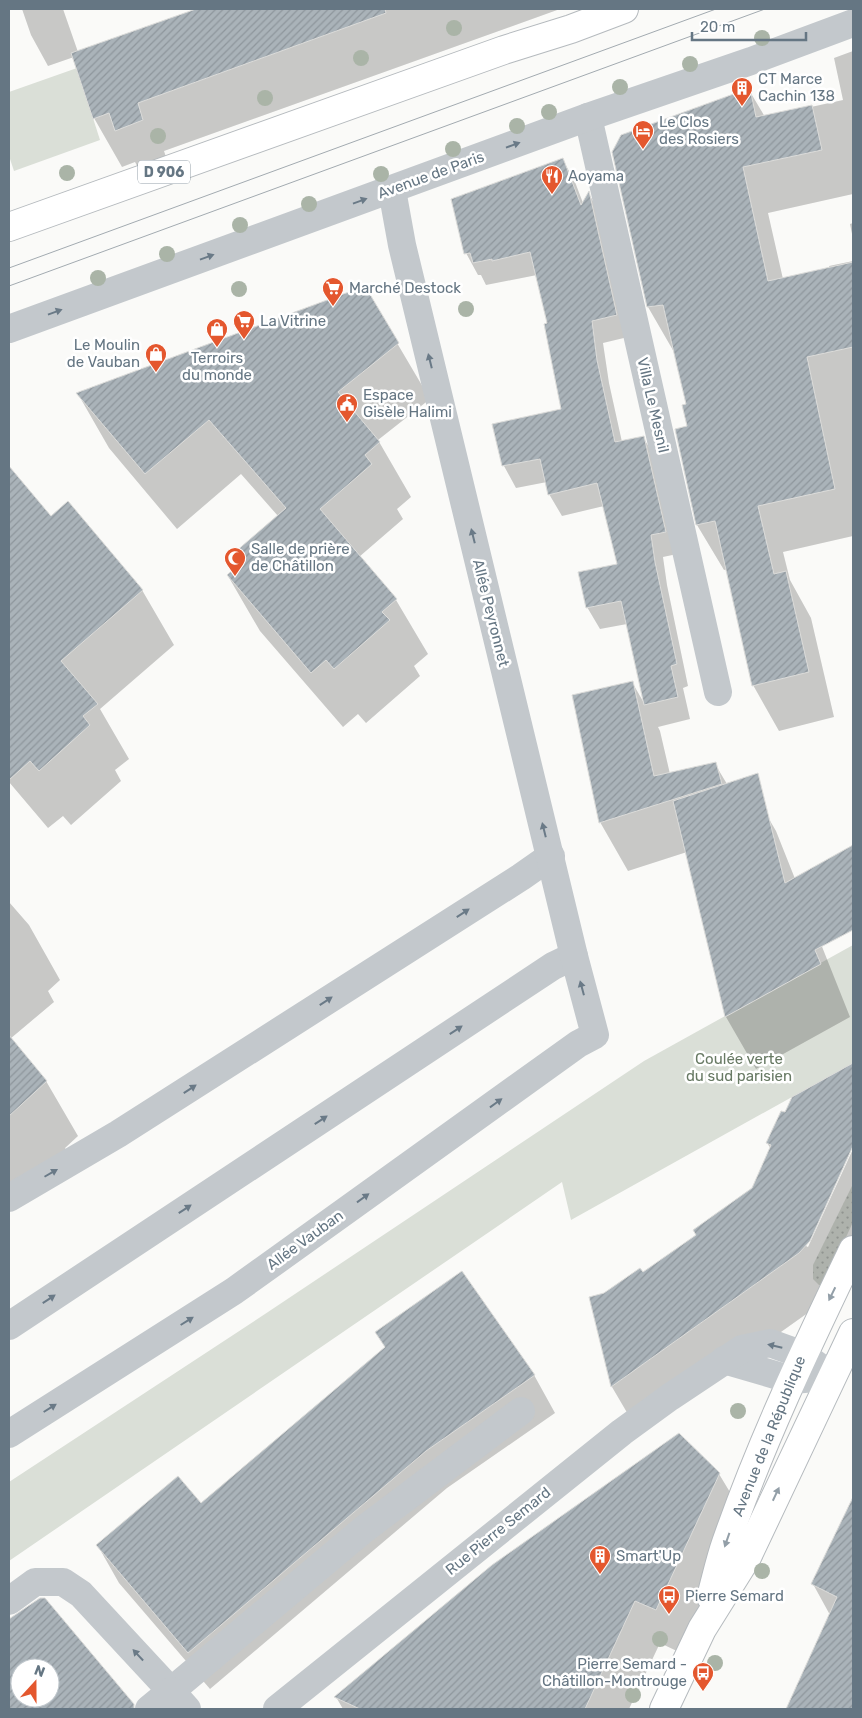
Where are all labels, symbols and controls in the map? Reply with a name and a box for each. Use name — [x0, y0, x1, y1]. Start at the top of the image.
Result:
scale bar — [692, 10, 806, 42]
text: 20 m — [700, 18, 735, 36]
place label: CT Marce Cachin 138 — [758, 70, 835, 105]
building icon: CT Marce Cachin 138 — [730, 76, 754, 107]
place label: Le Clos des Rosiers — [659, 113, 739, 148]
hotel icon: Le Clos des Rosiers — [631, 119, 655, 150]
one-way arrow — [505, 141, 520, 148]
street label: Avenue de Paris — [375, 147, 487, 203]
road number: D 906 — [138, 160, 190, 183]
restaurant icon: Aoyama — [540, 164, 564, 195]
place label: Aoyama — [568, 167, 624, 185]
one-way arrow — [353, 197, 368, 205]
one-way arrow — [200, 253, 215, 260]
supermarket icon: Marché Destock — [321, 276, 345, 307]
place label: Marché Destock — [349, 279, 461, 297]
one-way arrow — [47, 308, 62, 315]
supermarket icon: La Vitrine — [232, 309, 256, 340]
place label: La Vitrine — [260, 312, 326, 330]
shop icon: Terroirs du monde — [205, 317, 229, 348]
place label: Le Moulin de Vauban — [67, 336, 140, 371]
shop icon: Le Moulin de Vauban — [144, 342, 168, 373]
place label: Terroirs du monde — [182, 349, 252, 384]
one-way arrow — [426, 354, 434, 369]
street label: Villa Le Mesnil — [633, 356, 673, 454]
place label: Espace Gisèle Halimi — [363, 386, 452, 421]
public building icon: Espace Gisèle Halimi — [335, 392, 359, 423]
one-way arrow — [469, 528, 477, 543]
place label: Salle de prière de Châtillon — [251, 540, 350, 575]
mosque icon: Salle de prière de Châtillon — [223, 546, 247, 577]
street label: Allée Peyronnet — [469, 557, 513, 669]
one-way arrow — [540, 822, 548, 837]
one-way arrow — [457, 909, 470, 918]
one-way arrow — [578, 980, 586, 995]
one-way arrow — [320, 996, 333, 1006]
one-way arrow — [450, 1025, 463, 1035]
park label: Coulée verte du sud parisien — [686, 1050, 792, 1085]
one-way arrow — [183, 1084, 196, 1093]
one-way arrow — [489, 1098, 502, 1108]
one-way arrow — [314, 1115, 327, 1125]
one-way arrow — [44, 1169, 58, 1178]
one-way arrow — [357, 1193, 370, 1203]
one-way arrow — [178, 1205, 192, 1214]
street label: Allée Vauban — [263, 1206, 347, 1274]
one-way arrow — [828, 1287, 836, 1301]
one-way arrow — [43, 1294, 56, 1304]
one-way arrow — [180, 1316, 194, 1325]
one-way arrow — [767, 1342, 782, 1350]
street label: Avenue de la République — [729, 1353, 809, 1519]
one-way arrow — [43, 1403, 57, 1412]
street label: Rue Pierre Semard — [442, 1483, 554, 1579]
one-way arrow — [773, 1487, 781, 1501]
one-way arrow — [723, 1533, 731, 1548]
building icon: Smart'Up — [588, 1544, 612, 1575]
place label: Smart'Up — [616, 1547, 681, 1565]
bus stop icon: Pierre Semard — [657, 1584, 681, 1615]
place label: Pierre Semard — [685, 1587, 784, 1605]
one-way arrow — [132, 1650, 144, 1662]
place label: Pierre Semard - Châtillon-Montrouge — [542, 1655, 687, 1690]
north arrow — [10, 1658, 60, 1708]
bus stop icon: Pierre Semard - Châtillon-Montrouge — [691, 1661, 715, 1692]
text: N — [32, 1662, 47, 1681]

